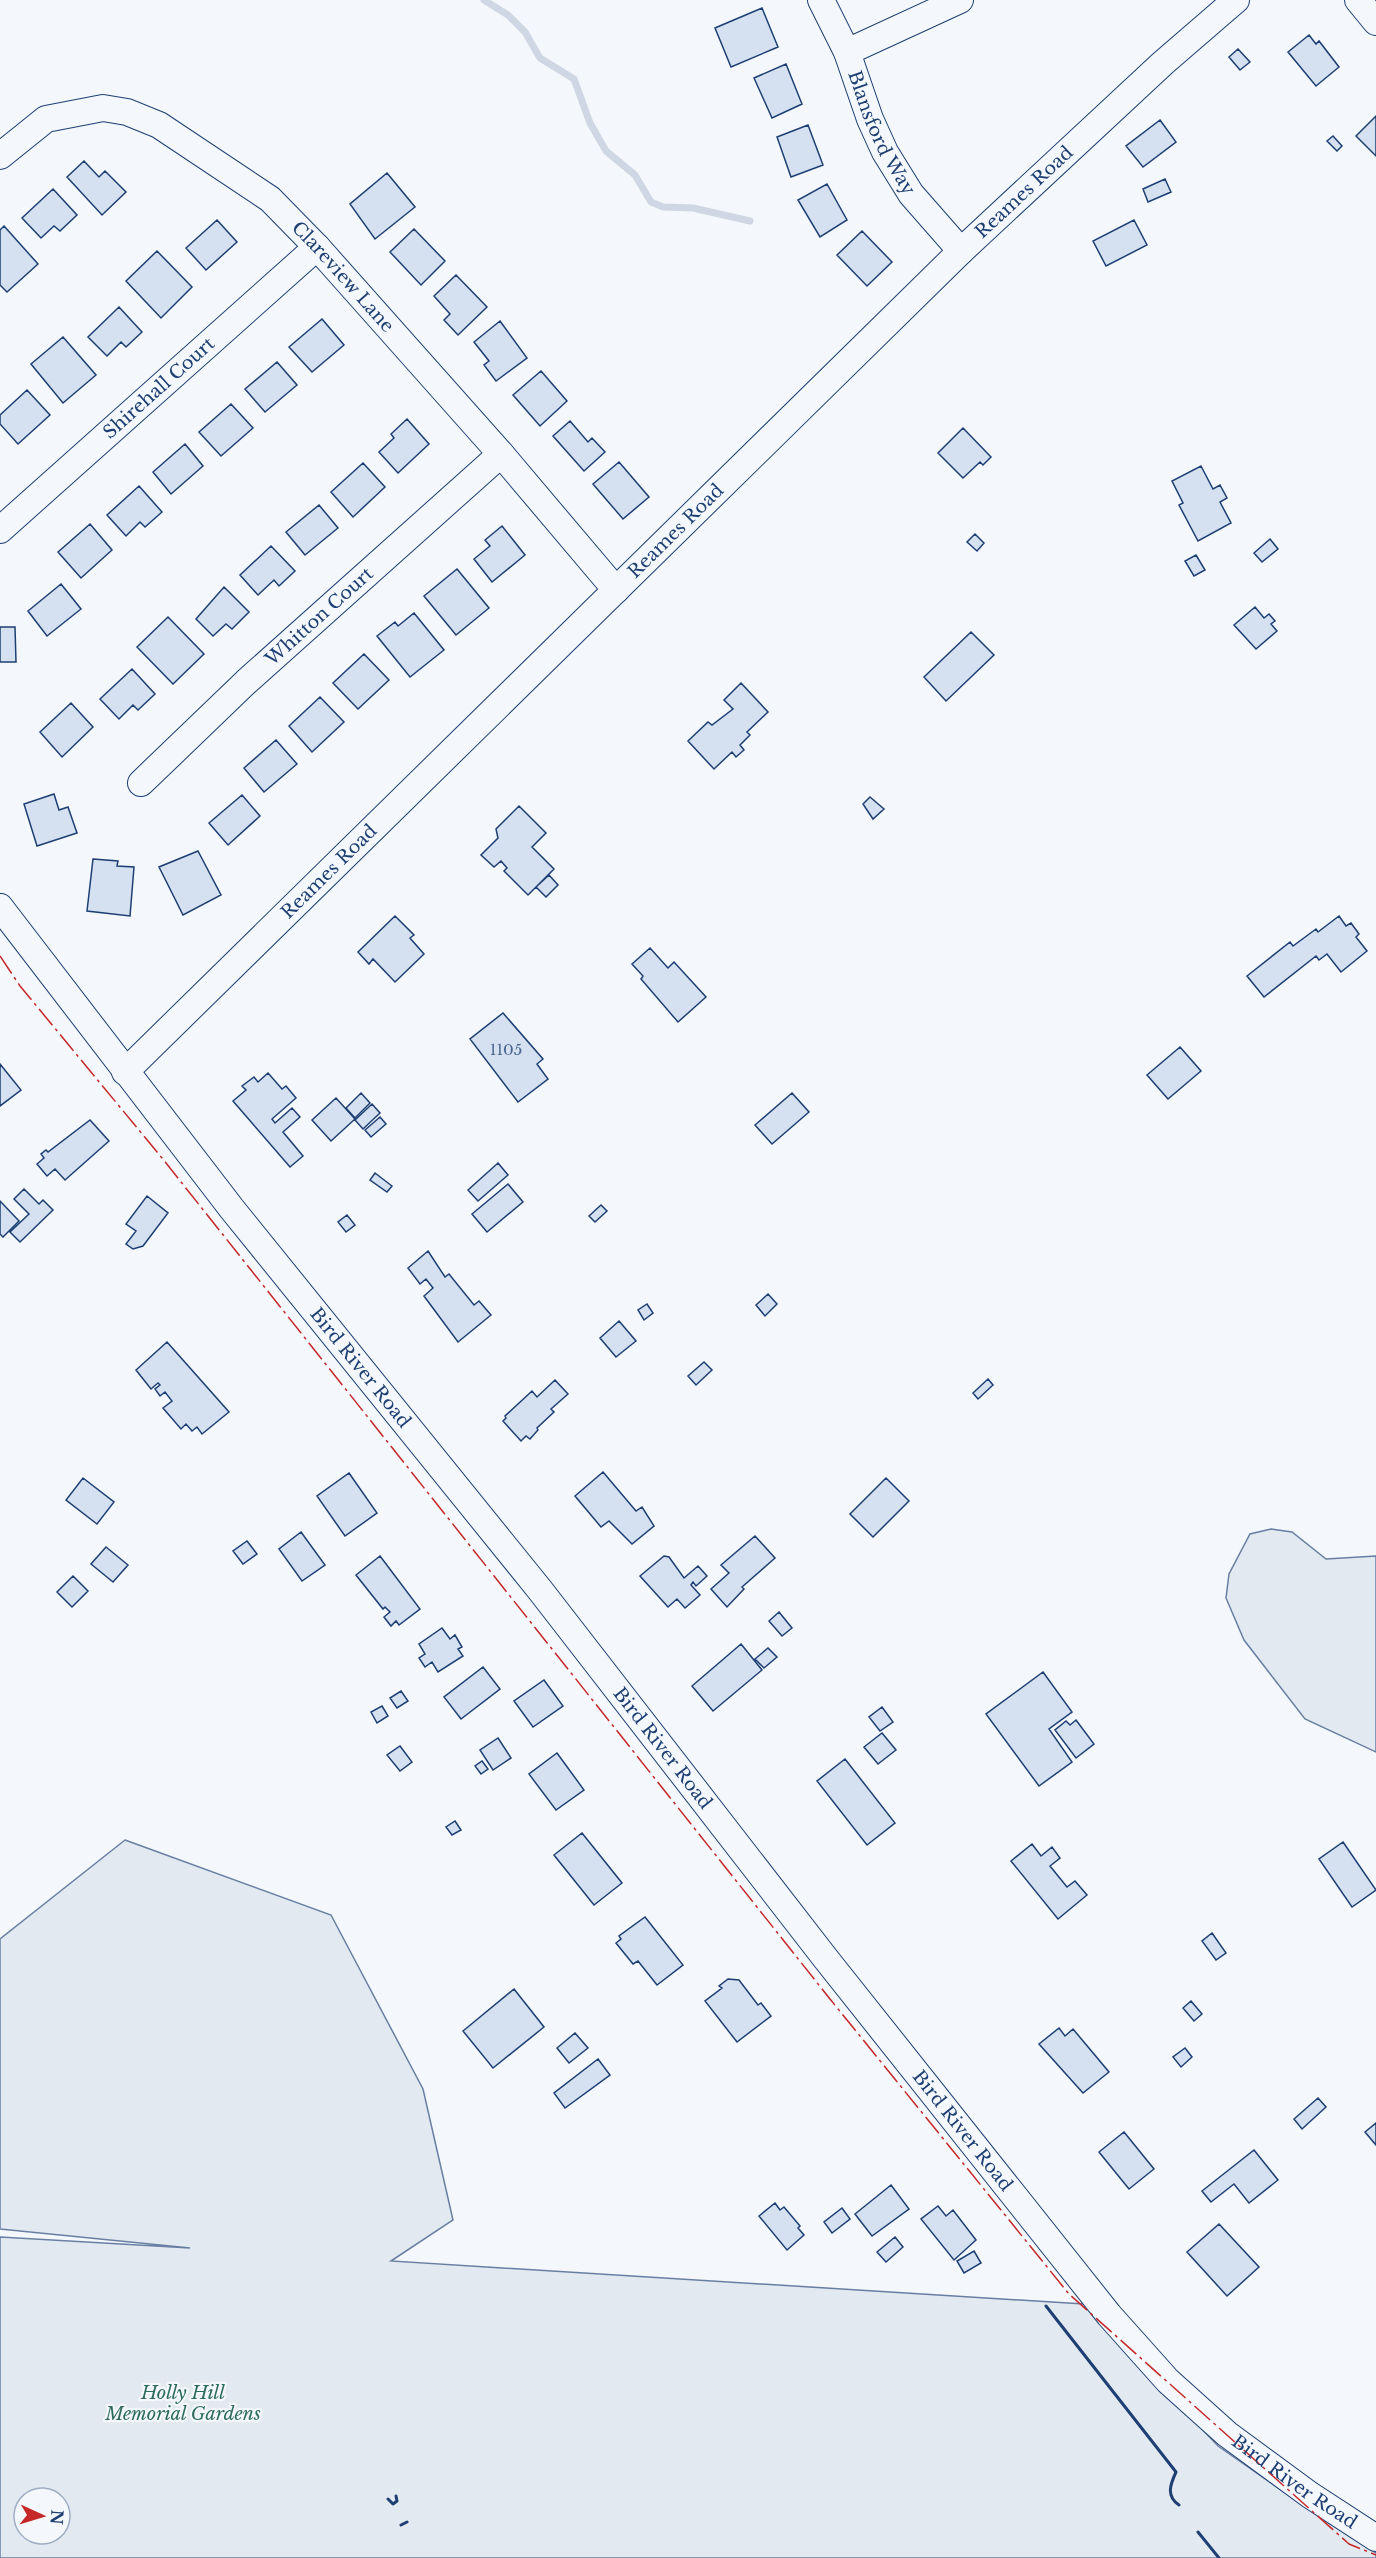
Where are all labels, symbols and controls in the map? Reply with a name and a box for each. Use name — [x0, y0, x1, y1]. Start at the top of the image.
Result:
street label: Blansford Way — [843, 68, 920, 199]
street label: Reames Road — [971, 141, 1078, 243]
street label: Clareview Lane — [287, 217, 399, 337]
street label: Shirehall Court — [99, 333, 219, 444]
street label: Reames Road — [623, 479, 728, 583]
street label: Whitton Court — [260, 563, 378, 671]
street label: Reames Road — [277, 820, 381, 923]
house number: 1105 — [490, 1040, 522, 1059]
street label: Bird River Road — [305, 1303, 415, 1432]
street label: Bird River Road — [609, 1683, 717, 1814]
street label: Bird River Road — [908, 2066, 1017, 2196]
park label: Holly Hill Memorial Gardens — [104, 2382, 261, 2425]
street label: Bird River Road — [1228, 2430, 1361, 2534]
north arrow — [12, 2486, 72, 2546]
text: N — [46, 2509, 67, 2525]

